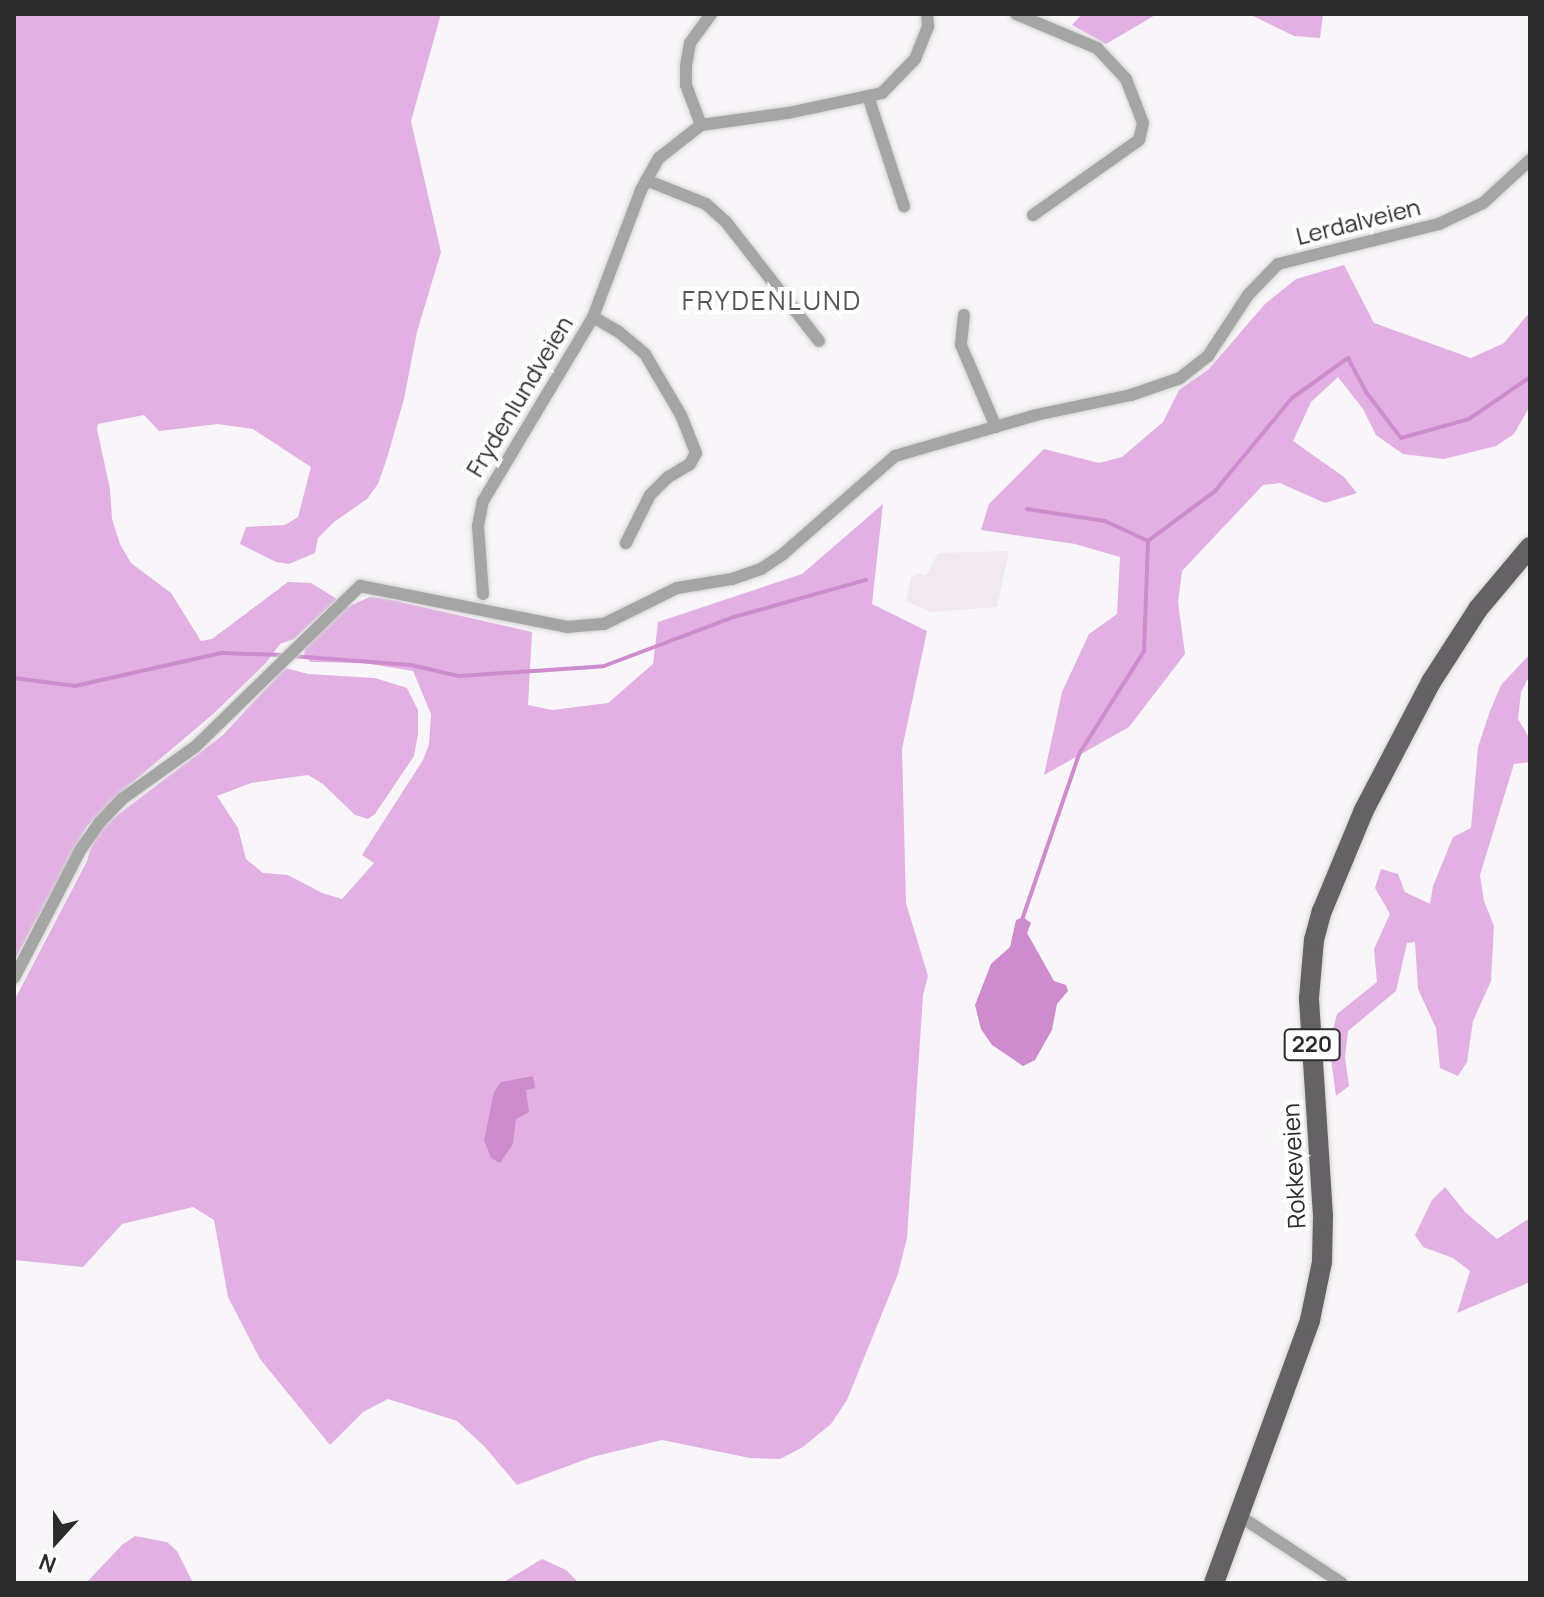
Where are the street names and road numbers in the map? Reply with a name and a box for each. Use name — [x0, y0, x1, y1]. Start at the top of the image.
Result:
street label: Lerdalveien — [1293, 192, 1423, 250]
street label: Frydenlundveien — [460, 310, 578, 482]
road number: 220 — [1282, 1027, 1342, 1063]
street label: Rokkeveien — [1275, 1102, 1311, 1230]

